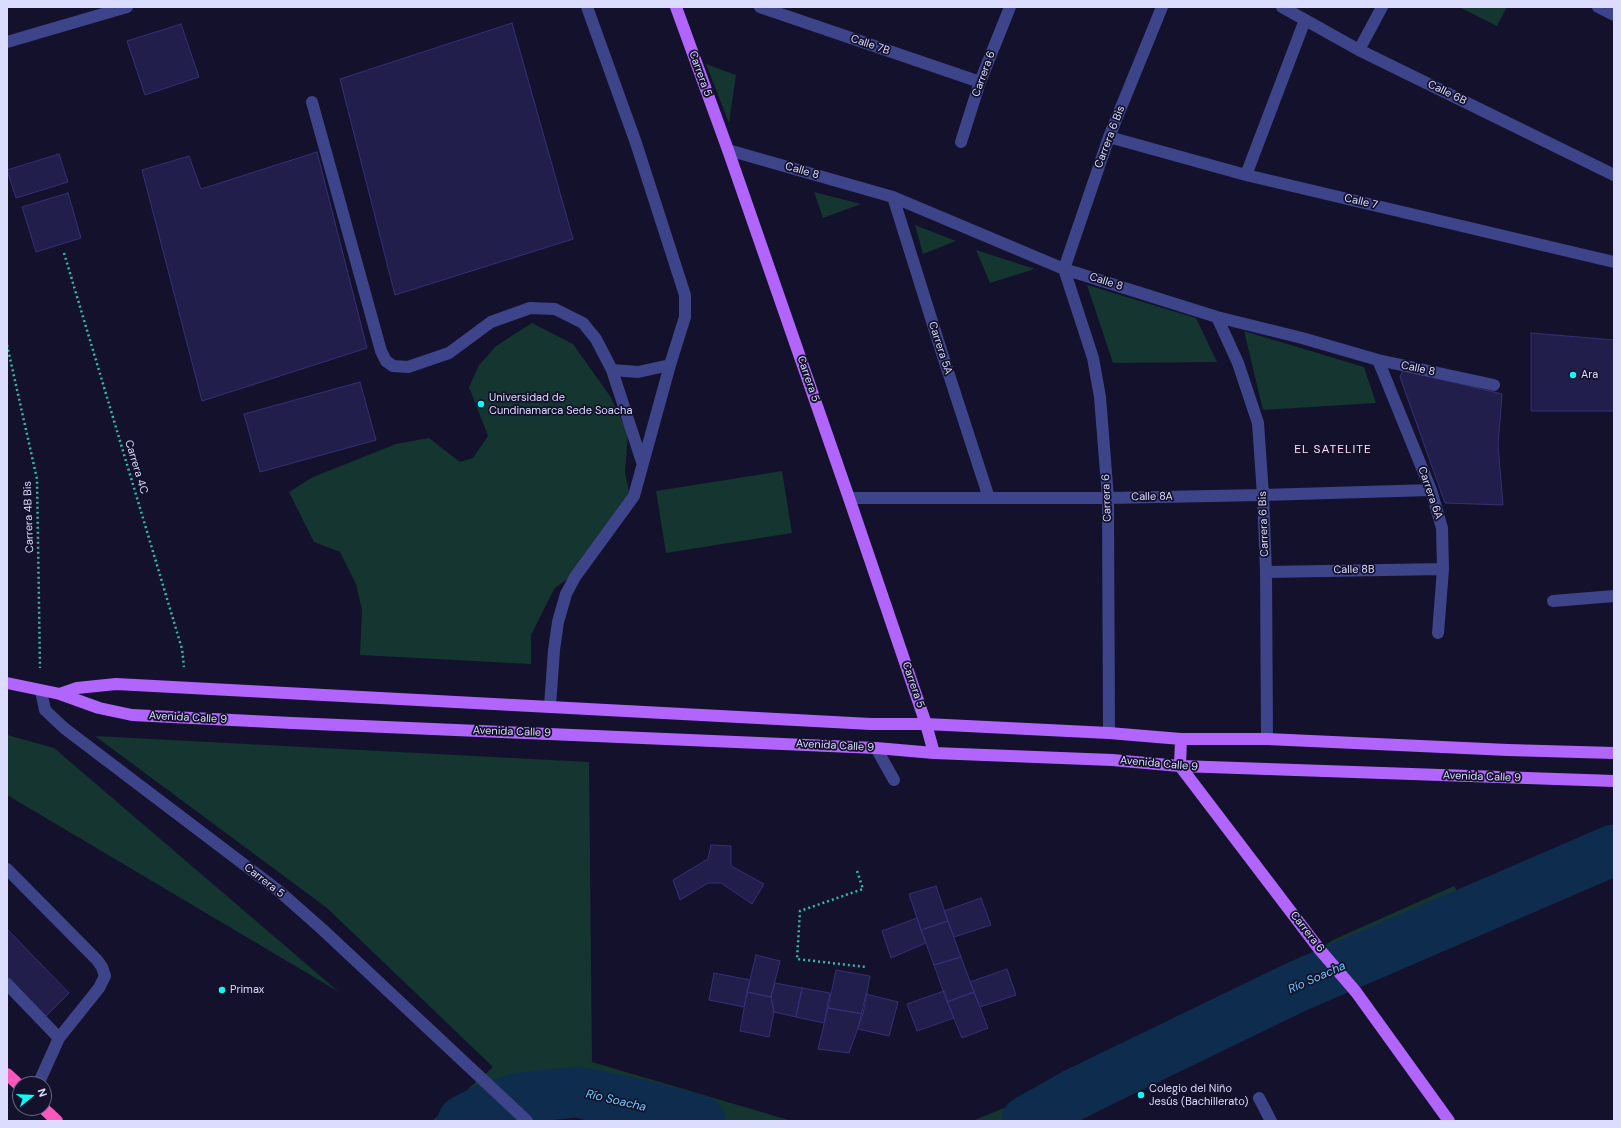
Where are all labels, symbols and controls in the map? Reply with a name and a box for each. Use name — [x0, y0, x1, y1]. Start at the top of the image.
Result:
street label: Calle 7B — [849, 32, 891, 58]
street label: Carrera 5 — [686, 49, 714, 99]
street label: Carrera 6 — [970, 49, 998, 99]
street label: Calle 6B — [1425, 78, 1469, 108]
street label: Carrera 6 Bis — [1092, 104, 1128, 170]
street label: Calle 8 — [784, 160, 820, 182]
street label: Calle 7 — [1343, 192, 1379, 212]
street label: Calle 8 — [1087, 270, 1125, 294]
street label: Carrera 5A — [925, 320, 955, 376]
street label: Carrera 5 — [794, 354, 822, 404]
street label: Calle 8 — [1400, 359, 1436, 379]
place label: Ara — [1581, 368, 1598, 382]
marker: Ara — [1568, 370, 1578, 380]
place label: Universidad de Cundinamarca Sede Soacha — [489, 391, 632, 417]
marker: Universidad de Cundinamarca Sede Soacha — [476, 399, 486, 409]
street label: Carrera 4C — [122, 438, 150, 496]
district label: EL SATELITE — [1294, 443, 1372, 457]
street label: Carrera 6A — [1415, 465, 1445, 521]
street label: Carrera 6 — [1100, 474, 1114, 522]
street label: Carrera 4B Bis — [21, 481, 37, 553]
street label: Calle 8A — [1131, 490, 1173, 504]
street label: Carrera 6 Bis — [1256, 491, 1272, 557]
street label: Calle 8B — [1333, 563, 1375, 577]
street label: Carrera 5 — [899, 660, 927, 710]
street label: Avenida Calle 9 — [149, 709, 227, 727]
street label: Avenida Calle 9 — [473, 724, 551, 740]
street label: Avenida Calle 9 — [796, 737, 874, 755]
street label: Avenida Calle 9 — [1120, 754, 1198, 774]
street label: Avenida Calle 9 — [1443, 769, 1521, 785]
street label: Carrera 5 — [241, 861, 287, 901]
street label: Carrera 6 — [1287, 909, 1327, 955]
water label: Río Soacha — [1286, 959, 1348, 997]
place label: Primax — [230, 983, 264, 997]
marker: Primax — [217, 985, 227, 995]
north arrow — [12, 1076, 52, 1116]
place label: Colegio del Niño Jesús (Bachillerato) — [1149, 1082, 1248, 1108]
text: N — [35, 1087, 50, 1099]
water label: Río Soacha — [584, 1087, 648, 1115]
marker: Colegio del Niño Jesús (Bachillerato) — [1136, 1090, 1146, 1100]

